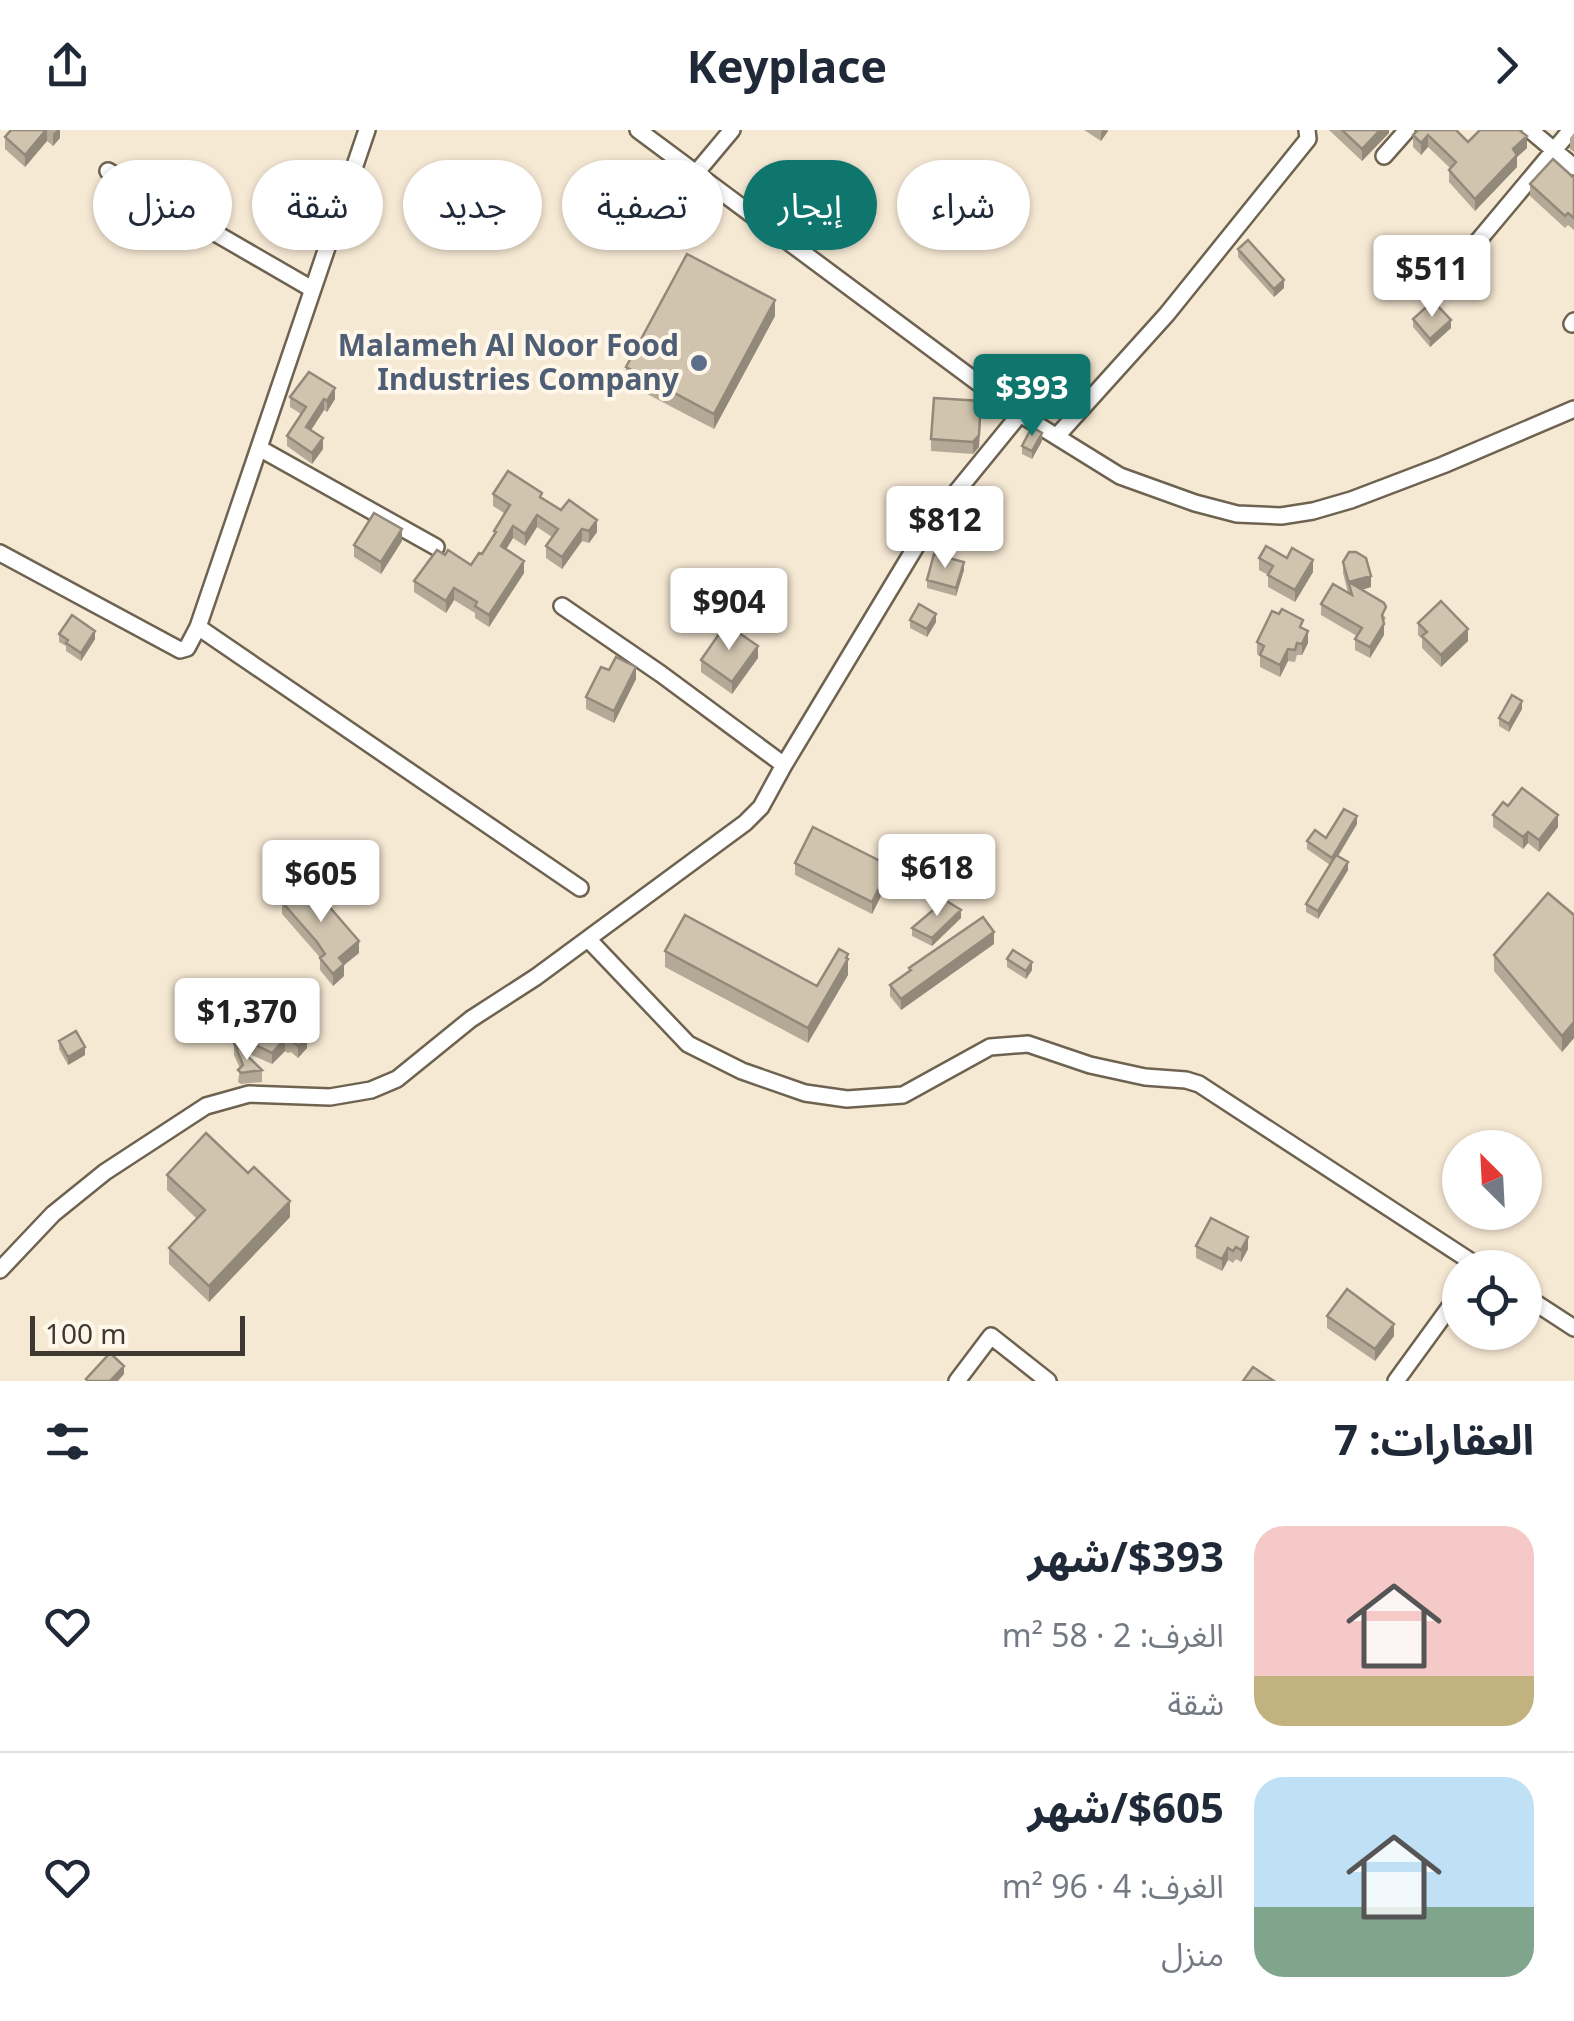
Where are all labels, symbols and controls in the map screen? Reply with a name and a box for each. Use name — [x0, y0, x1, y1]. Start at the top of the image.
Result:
text: Keyplace — [687, 35, 887, 96]
icon: share — [40, 38, 95, 93]
icon: forward — [1479, 38, 1534, 93]
chip: منزل — [93, 160, 232, 250]
chip: شقة — [252, 160, 383, 250]
chip: جديد — [403, 160, 542, 250]
chip: تصفية — [562, 160, 723, 250]
chip: إيجار — [743, 160, 877, 250]
chip: شراء — [897, 160, 1030, 250]
pin: $511 — [1373, 235, 1491, 320]
text: $511 — [1395, 246, 1469, 289]
place label: Malameh Al Noor Food Industries Company — [338, 324, 680, 399]
marker: Malameh Al Noor Food Industries Company — [688, 352, 710, 374]
pin: $393 — [973, 354, 1091, 439]
text: $393 — [995, 365, 1069, 408]
pin: $812 — [886, 486, 1004, 571]
text: $812 — [908, 497, 982, 540]
pin: $904 — [670, 568, 788, 653]
text: $904 — [692, 579, 766, 622]
pin: $618 — [878, 834, 996, 919]
pin: $605 — [262, 840, 380, 925]
text: $618 — [900, 845, 974, 888]
text: $605 — [284, 851, 358, 894]
pin: $1,370 — [166, 978, 328, 1063]
text: $1,370 — [197, 989, 297, 1032]
north arrow — [1442, 1130, 1542, 1230]
map controls — [1442, 1130, 1542, 1350]
button: locate — [1442, 1250, 1542, 1350]
scale bar — [30, 1311, 245, 1356]
text: 100 m — [45, 1314, 127, 1352]
text: العقارات: 7 — [1334, 1410, 1534, 1467]
icon: filters — [40, 1414, 95, 1469]
text: $393/شهر — [1028, 1527, 1224, 1584]
icon: home — [1334, 1566, 1454, 1686]
icon: heart — [40, 1599, 95, 1654]
text: الغرف: 2 · 58 m² — [1002, 1613, 1224, 1656]
text: شقة — [1168, 1681, 1224, 1724]
text: $605/شهر — [1028, 1778, 1224, 1835]
icon: home — [1334, 1817, 1454, 1937]
icon: heart — [40, 1850, 95, 1905]
text: الغرف: 4 · 96 m² — [1002, 1864, 1224, 1907]
text: منزل — [1161, 1932, 1224, 1975]

